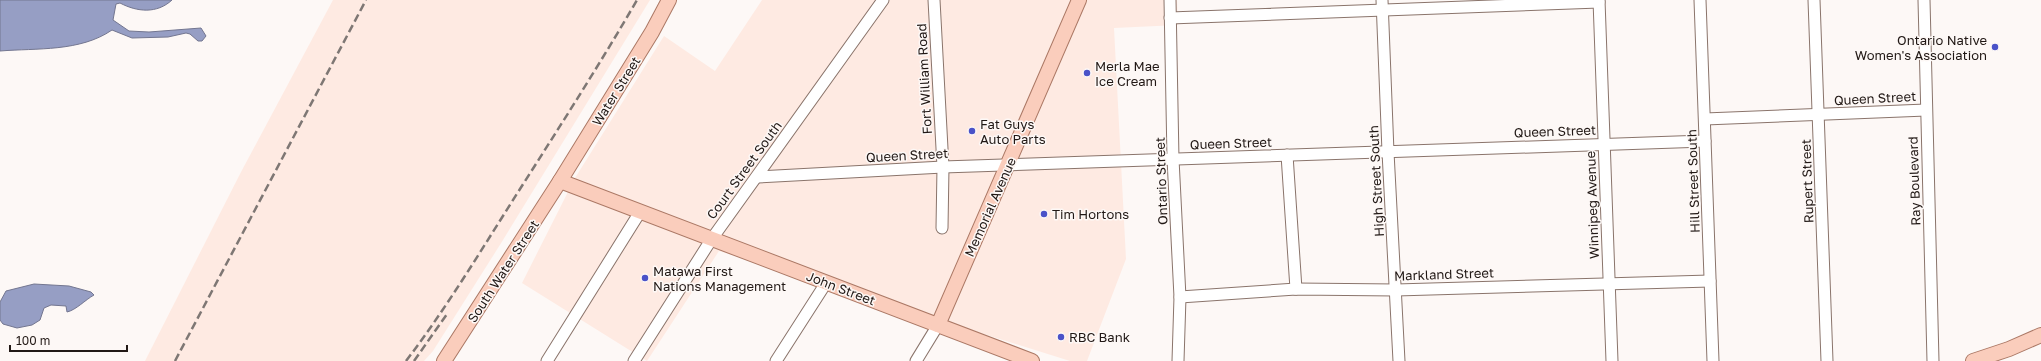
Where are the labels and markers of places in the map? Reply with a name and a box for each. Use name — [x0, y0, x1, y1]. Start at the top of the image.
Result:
place label: Ontario Native Women's Association — [1855, 32, 1987, 63]
marker: Ontario Native Women's Association — [1990, 42, 2000, 52]
place label: Merla Mae Ice Cream — [1095, 58, 1160, 89]
marker: Merla Mae Ice Cream — [1082, 68, 1092, 78]
place label: Fat Guys Auto Parts — [980, 116, 1046, 147]
marker: Fat Guys Auto Parts — [967, 126, 977, 136]
place label: Tim Hortons — [1052, 206, 1129, 222]
marker: Tim Hortons — [1039, 209, 1049, 219]
place label: Matawa First Nations Management — [653, 263, 786, 294]
marker: Matawa First Nations Management — [640, 273, 650, 283]
place label: RBC Bank — [1069, 329, 1131, 345]
marker: RBC Bank — [1056, 332, 1066, 342]

